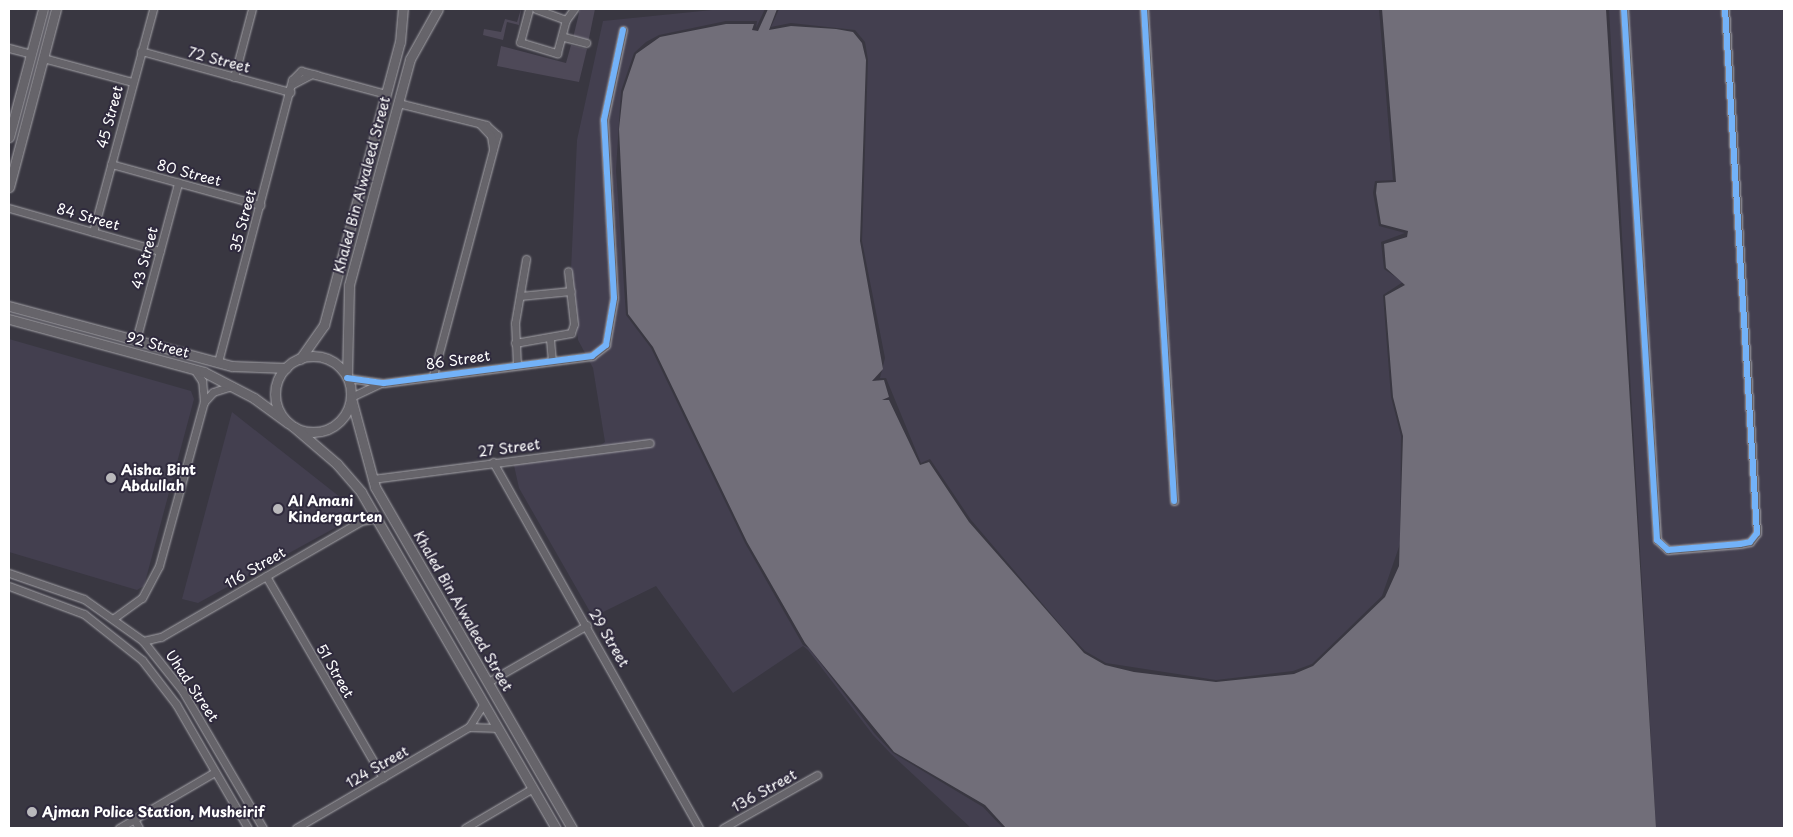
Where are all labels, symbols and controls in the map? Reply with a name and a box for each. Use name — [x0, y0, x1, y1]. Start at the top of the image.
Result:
street label: 72 Street — [186, 44, 252, 76]
street label: 45 Street — [94, 84, 126, 150]
street label: Khaled Bin Alwaleed Street — [330, 94, 394, 276]
street label: 80 Street — [155, 156, 223, 190]
street label: 35 Street — [227, 188, 259, 254]
street label: 84 Street — [55, 200, 121, 234]
street label: 43 Street — [129, 225, 161, 291]
street label: 92 Street — [125, 329, 191, 361]
street label: 86 Street — [425, 347, 491, 373]
street label: 27 Street — [476, 436, 542, 460]
place label: Aisha Bint Abdullah — [121, 462, 196, 494]
marker: Aisha Bint Abdullah — [105, 472, 117, 484]
place label: Al Amani Kindergarten — [288, 493, 382, 526]
marker: Al Amani Kindergarten — [272, 503, 284, 515]
street label: Khaled Bin Alwaleed Street — [410, 527, 516, 695]
street label: 116 Street — [221, 544, 289, 592]
street label: 29 Street — [586, 606, 632, 670]
street label: 51 Street — [312, 640, 358, 702]
street label: Uhad Street — [162, 647, 222, 725]
street label: 124 Street — [342, 742, 412, 792]
street label: 136 Street — [729, 766, 799, 816]
place label: Ajman Police Station, Musheirif — [42, 804, 265, 820]
marker: Ajman Police Station, Musheirif — [26, 806, 38, 818]

